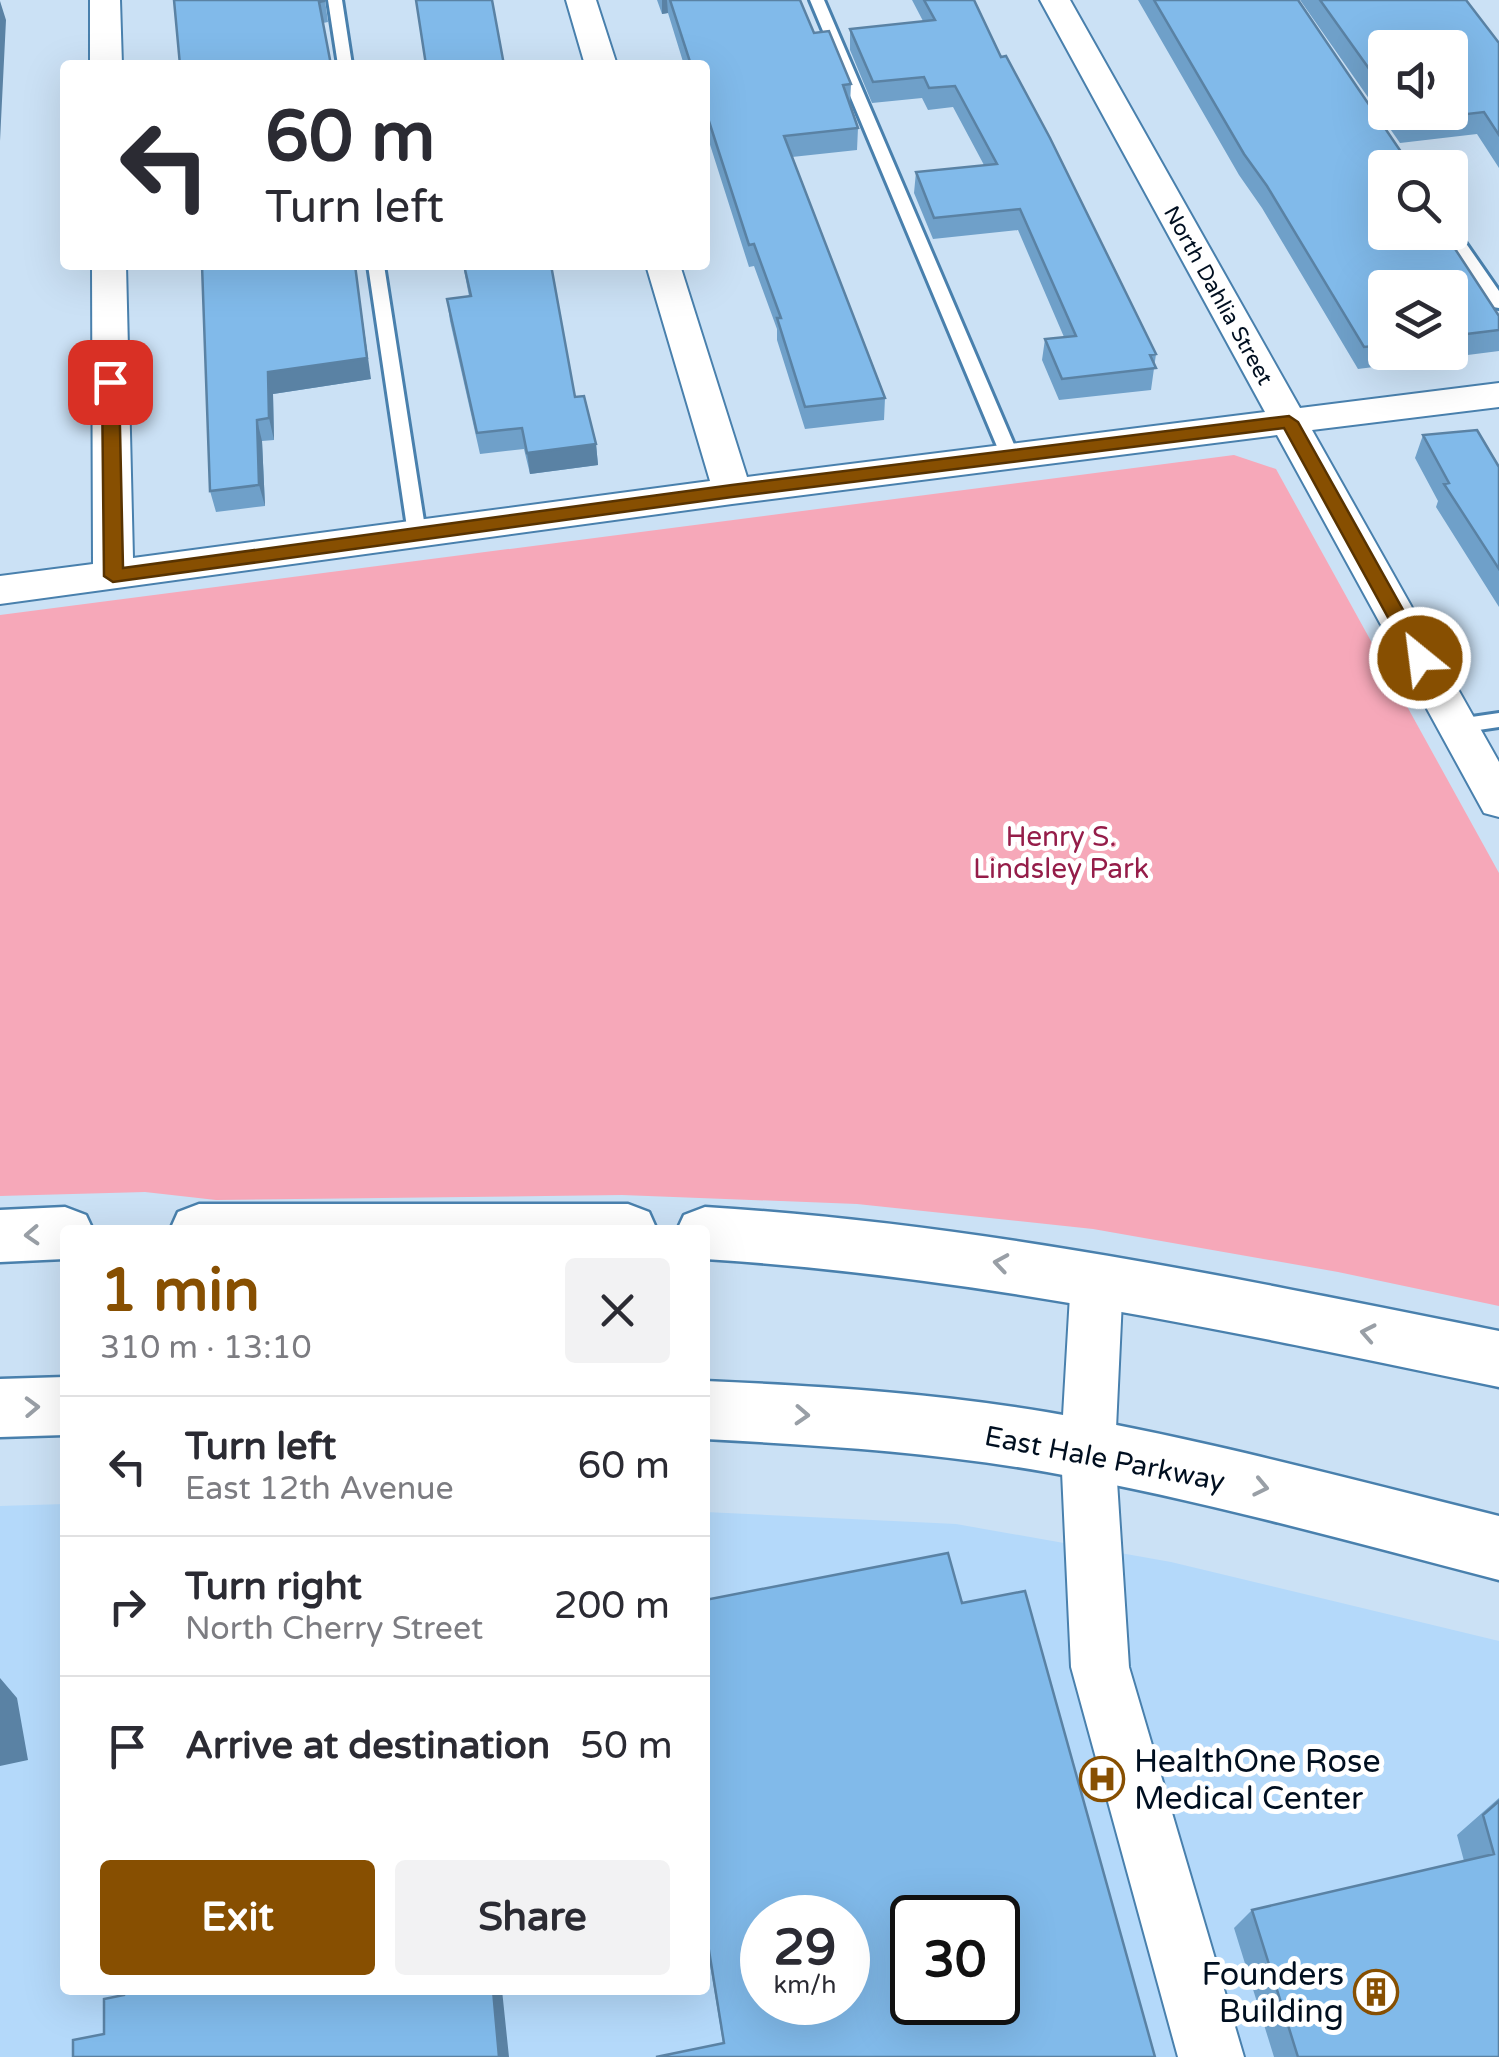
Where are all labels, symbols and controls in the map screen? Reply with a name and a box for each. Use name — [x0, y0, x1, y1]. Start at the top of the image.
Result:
map controls — [1368, 30, 1468, 370]
button: sound — [1368, 30, 1468, 130]
text: 60 m — [265, 96, 435, 180]
icon: left — [100, 100, 230, 230]
button: search — [1368, 150, 1468, 250]
text: Turn left — [265, 181, 444, 235]
street label: North Dahlia Street — [1158, 201, 1278, 390]
button: layers — [1368, 270, 1468, 370]
pin — [68, 340, 153, 425]
icon: arrive — [83, 355, 138, 410]
position arrow — [1368, 606, 1472, 710]
park label: Henry S. Lindsley Park — [973, 820, 1149, 886]
one-way arrow — [24, 1224, 40, 1245]
one-way arrow — [993, 1254, 1009, 1275]
text: 1 min — [100, 1255, 260, 1327]
button: close — [565, 1258, 670, 1363]
one-way arrow — [1359, 1323, 1376, 1344]
text: 310 m · 13:10 — [100, 1329, 312, 1367]
one-way arrow — [25, 1397, 41, 1418]
one-way arrow — [795, 1404, 811, 1425]
street label: East Hale Parkway — [982, 1419, 1228, 1499]
text: Turn left — [185, 1424, 336, 1470]
icon: left — [100, 1439, 155, 1494]
text: 60 m — [578, 1443, 670, 1489]
text: East 12th Avenue — [185, 1470, 454, 1508]
one-way arrow — [1252, 1476, 1269, 1497]
text: Turn right — [185, 1564, 362, 1610]
icon: right — [100, 1579, 155, 1634]
text: 200 m — [554, 1583, 670, 1629]
text: North Cherry Street — [185, 1610, 483, 1648]
icon: arrive — [100, 1719, 155, 1774]
text: Arrive at destination — [185, 1723, 550, 1769]
text: 50 m — [580, 1723, 673, 1769]
place label: HealthOne Rose Medical Center — [1134, 1743, 1381, 1818]
hospital icon: HealthOne Rose Medical Center — [1079, 1756, 1125, 1802]
button: Exit — [100, 1860, 375, 1975]
button: Share — [395, 1860, 670, 1975]
speed limit sign: 30 — [890, 1895, 1020, 2025]
text: 29 — [774, 1918, 836, 1978]
place label: Founders Building — [1201, 1956, 1344, 2031]
building icon: Founders Building — [1353, 1969, 1399, 2015]
text: km/h — [774, 1970, 836, 2000]

